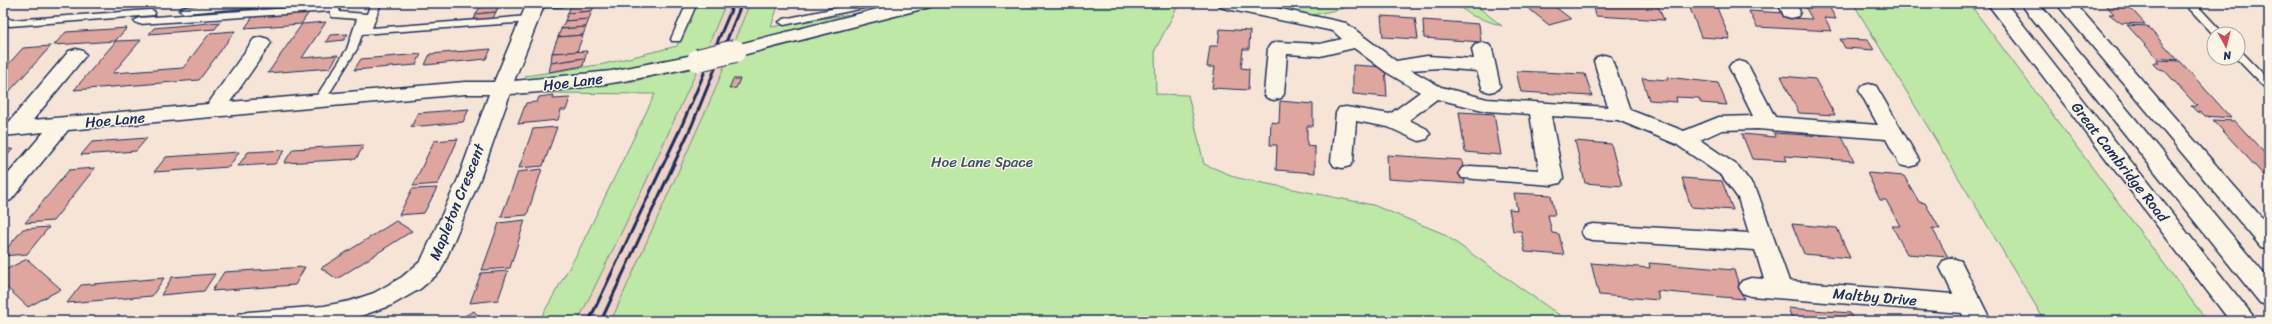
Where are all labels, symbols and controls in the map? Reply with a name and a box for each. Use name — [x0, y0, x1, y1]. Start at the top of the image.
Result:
north arrow — [2206, 26, 2246, 66]
text: N — [2222, 45, 2233, 65]
street label: Hoe Lane — [542, 65, 605, 99]
street label: Great Cambridge Road — [2064, 96, 2176, 229]
street label: Hoe Lane — [84, 104, 146, 136]
street label: Mapleton Crescent — [422, 139, 493, 264]
park label: Hoe Lane Space — [931, 149, 1033, 175]
street label: Maltby Drive — [1832, 280, 1918, 314]

